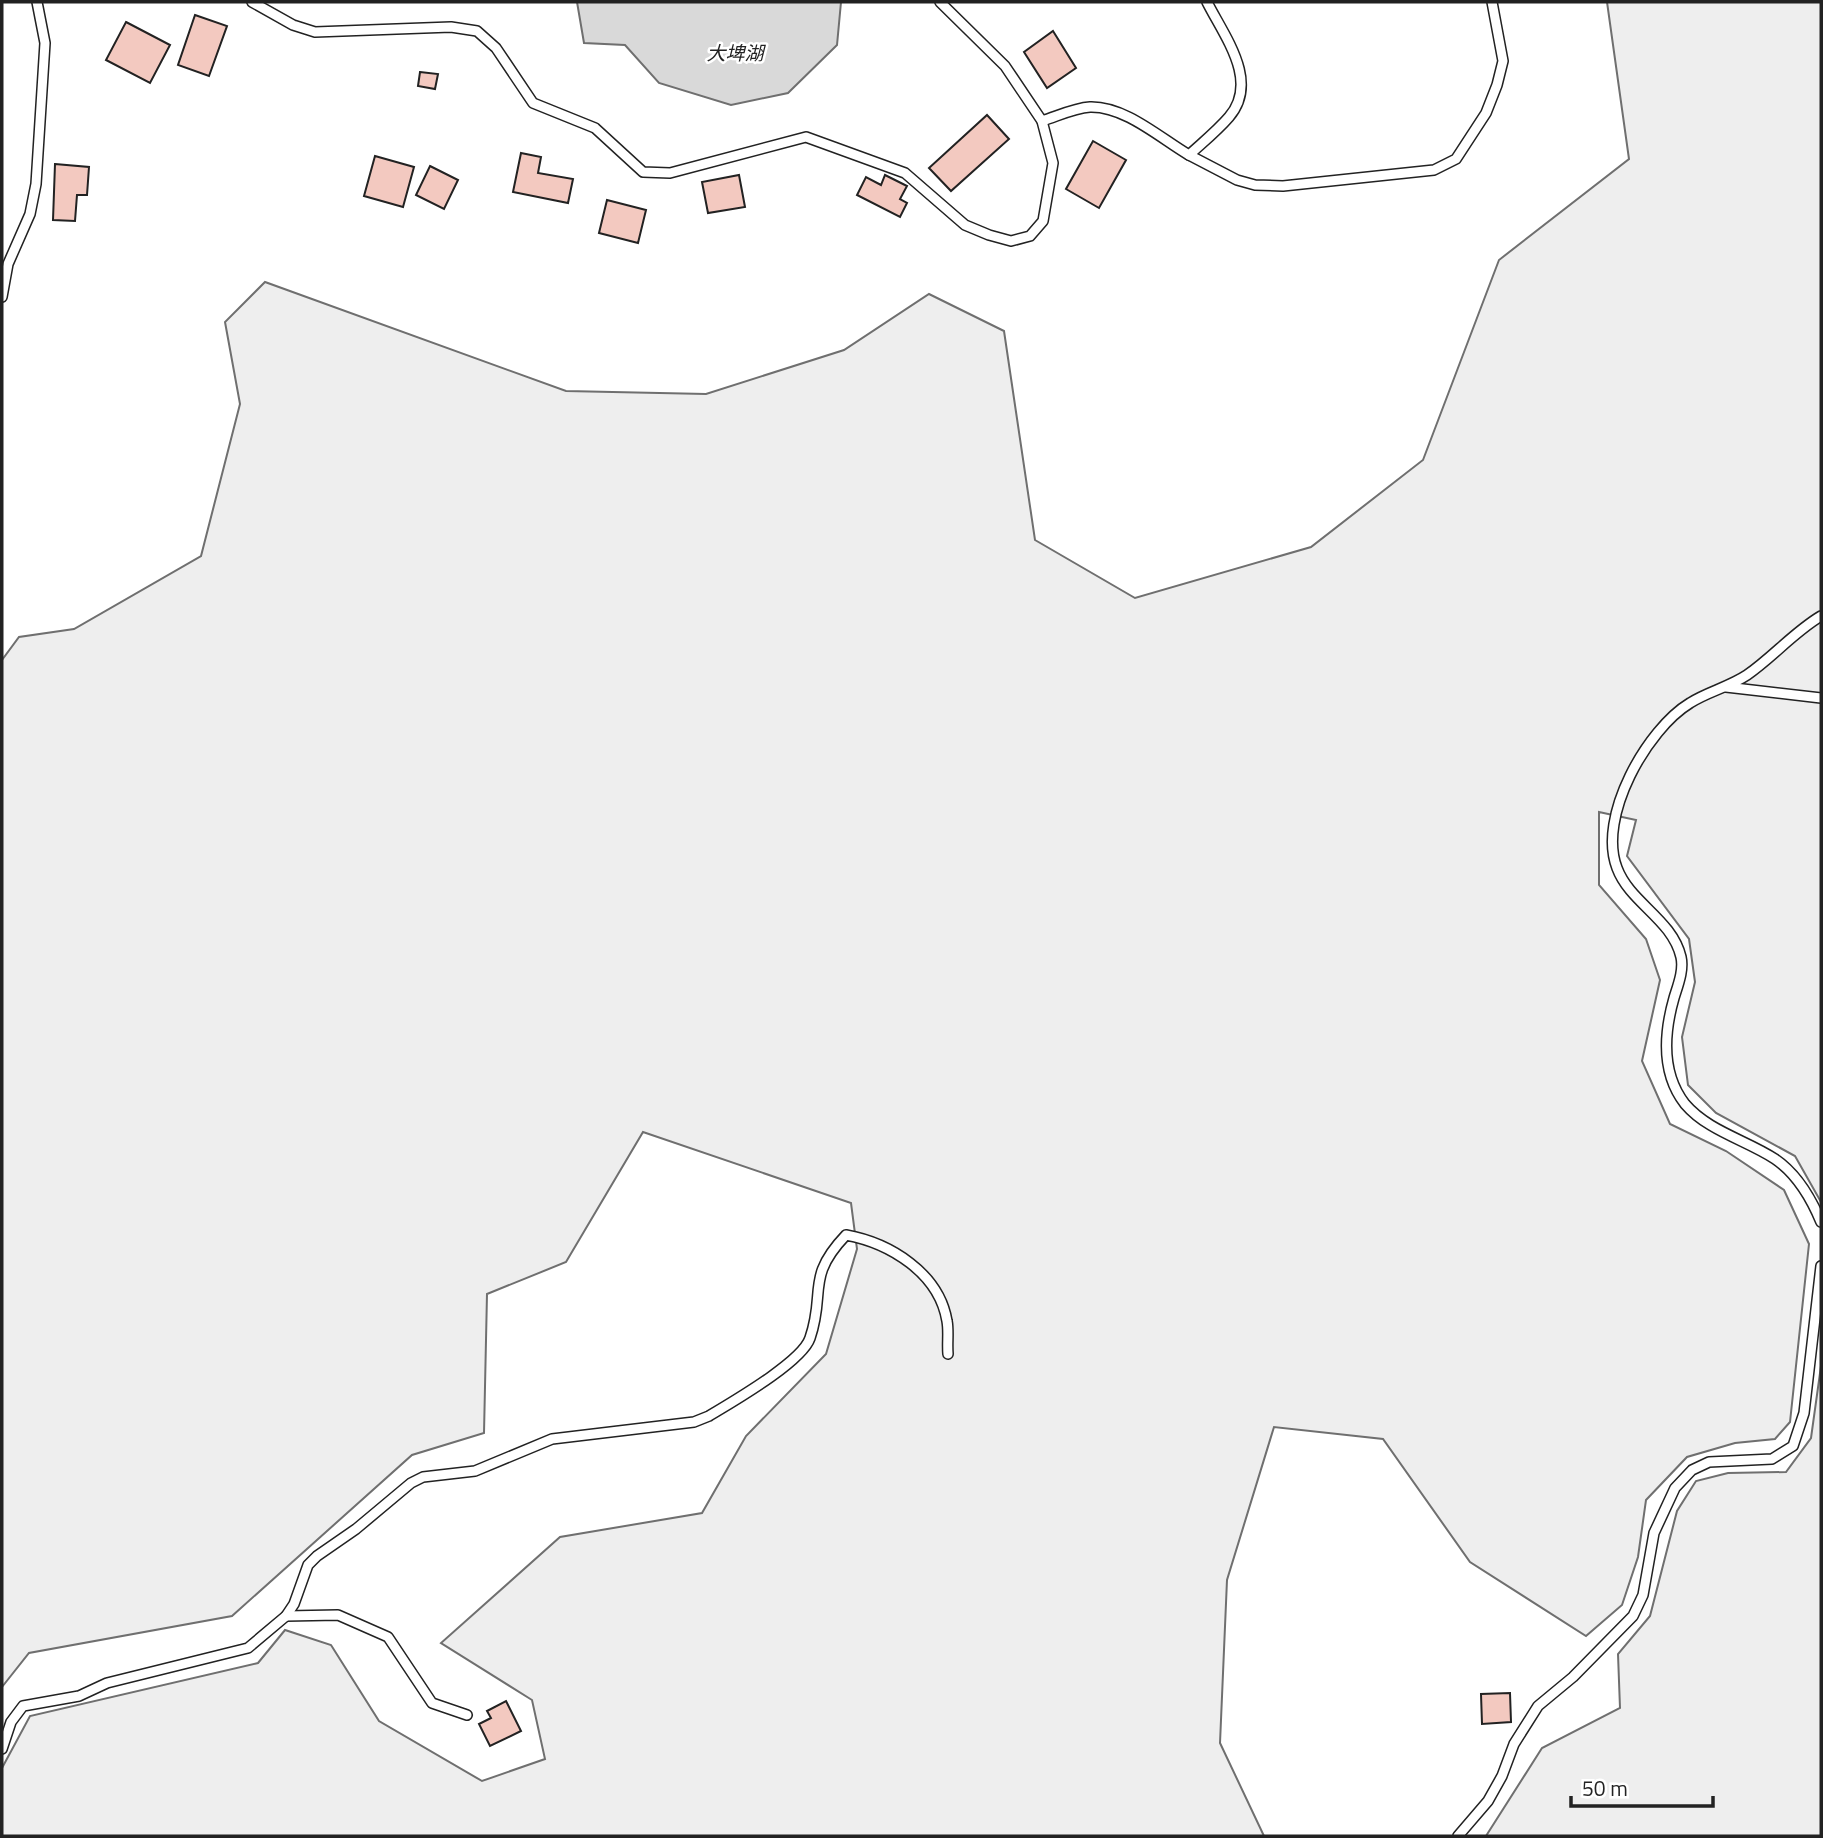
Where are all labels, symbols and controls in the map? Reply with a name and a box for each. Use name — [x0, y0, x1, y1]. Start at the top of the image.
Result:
water label: 大埤湖 — [706, 38, 766, 67]
scale bar — [1571, 1764, 1713, 1808]
text: 50 m — [1582, 1772, 1628, 1804]

